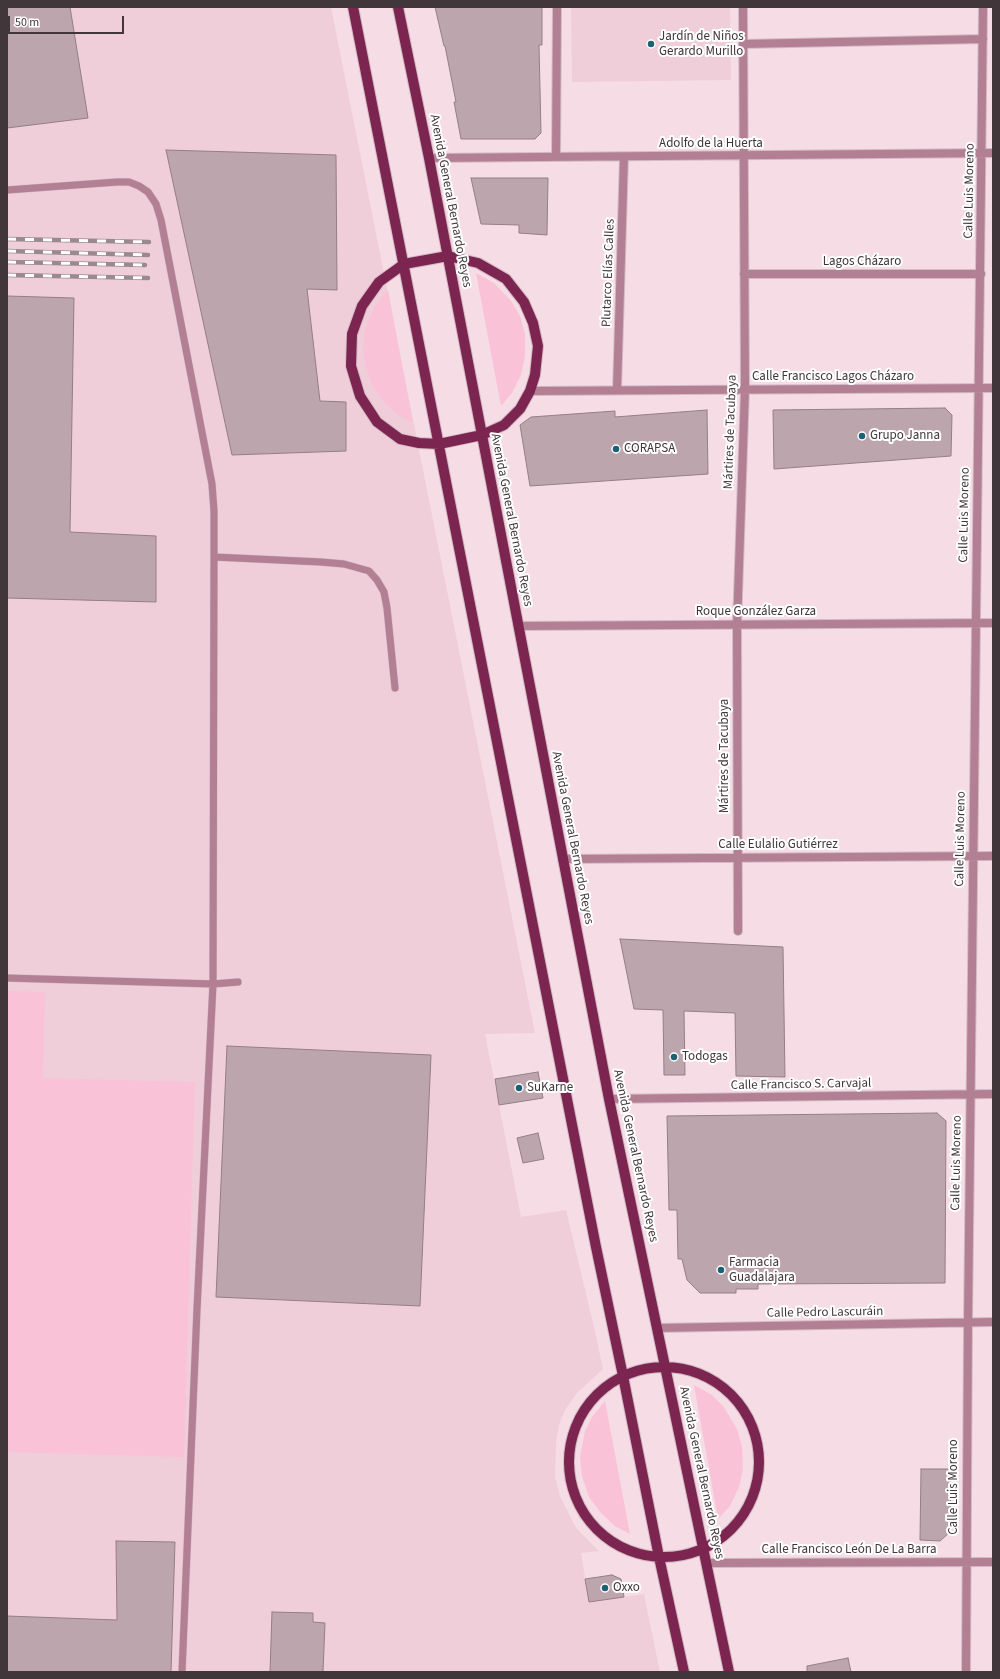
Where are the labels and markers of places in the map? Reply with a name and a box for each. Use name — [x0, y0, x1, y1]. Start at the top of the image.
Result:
place label: Jardín de Niños Gerardo Murillo — [659, 29, 744, 60]
marker: Jardín de Niños Gerardo Murillo — [646, 39, 656, 49]
place label: Grupo Janna — [870, 428, 940, 444]
marker: Grupo Janna — [857, 431, 867, 441]
place label: CORAPSA — [624, 441, 675, 457]
marker: CORAPSA — [611, 444, 621, 454]
place label: Todogas — [682, 1049, 728, 1065]
marker: Todogas — [669, 1052, 679, 1062]
place label: SuKarne — [527, 1080, 573, 1096]
marker: SuKarne — [514, 1083, 524, 1093]
place label: Farmacia Guadalajara — [729, 1255, 795, 1286]
marker: Farmacia Guadalajara — [716, 1265, 726, 1275]
place label: Oxxo — [613, 1580, 640, 1596]
marker: Oxxo — [600, 1583, 610, 1593]

